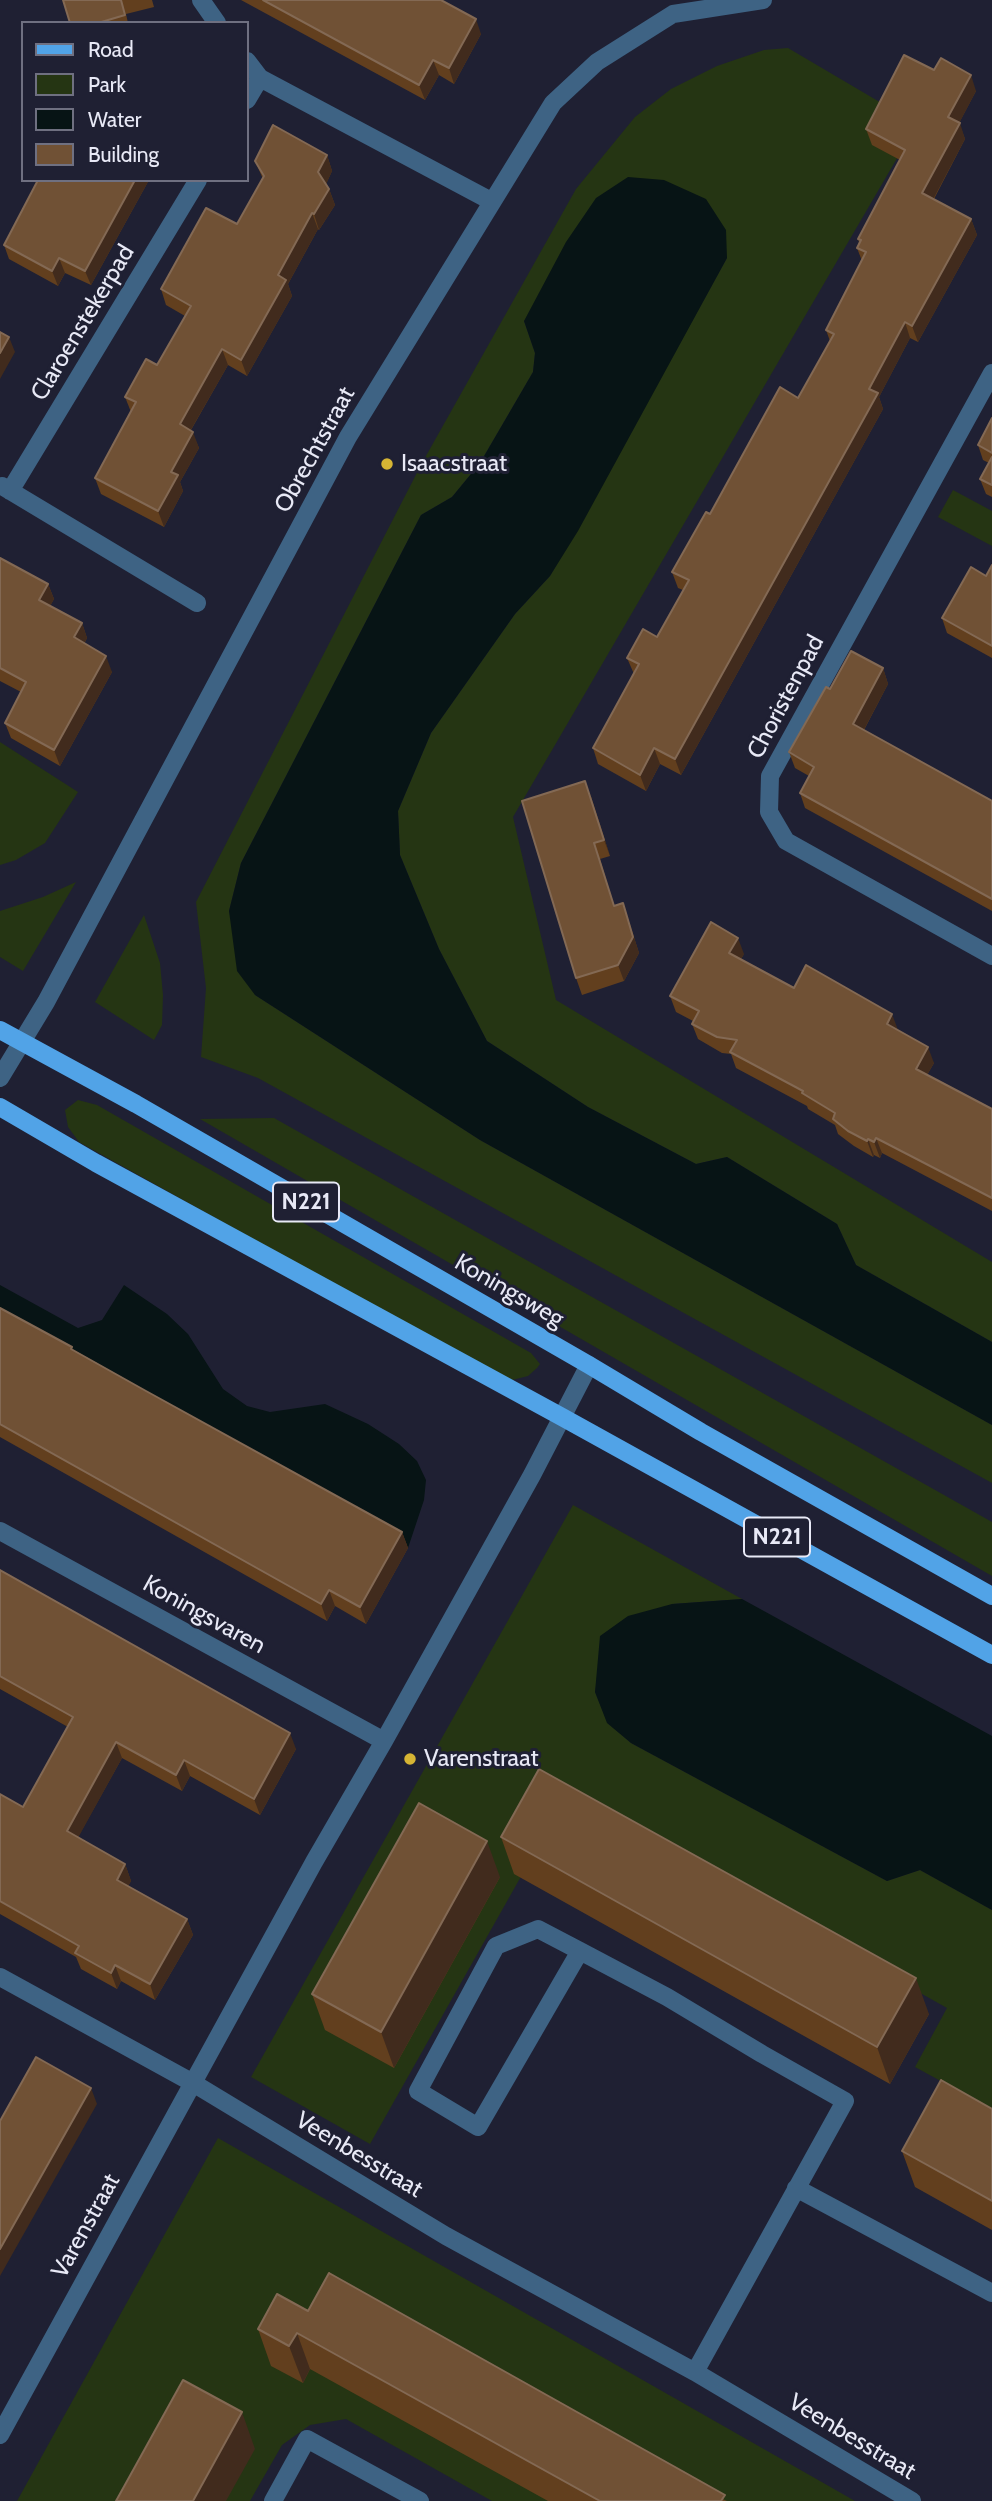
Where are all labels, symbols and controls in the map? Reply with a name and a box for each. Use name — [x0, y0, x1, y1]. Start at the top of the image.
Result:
legend — [21, 21, 248, 182]
text: Road — [88, 37, 134, 62]
text: Park — [88, 72, 126, 97]
text: Water — [88, 107, 141, 132]
text: Building — [88, 142, 159, 167]
street label: Claroenstekerpad — [25, 240, 141, 406]
street label: Obrechtstraat — [269, 382, 361, 518]
place label: Isaacstraat — [401, 450, 507, 478]
marker: Isaacstraat — [379, 456, 395, 472]
street label: Choristenpad — [741, 630, 831, 764]
road number: N221 — [273, 1182, 339, 1222]
street label: Koningsweg — [449, 1248, 569, 1334]
road number: N221 — [744, 1518, 810, 1556]
street label: Koningsvaren — [138, 1569, 270, 1661]
place label: Varenstraat — [424, 1745, 539, 1773]
marker: Varenstraat — [402, 1751, 418, 1767]
street label: Veenbesstraat — [290, 2106, 428, 2204]
street label: Varenstraat — [46, 2169, 126, 2283]
street label: Veenbesstraat — [783, 2388, 921, 2486]

